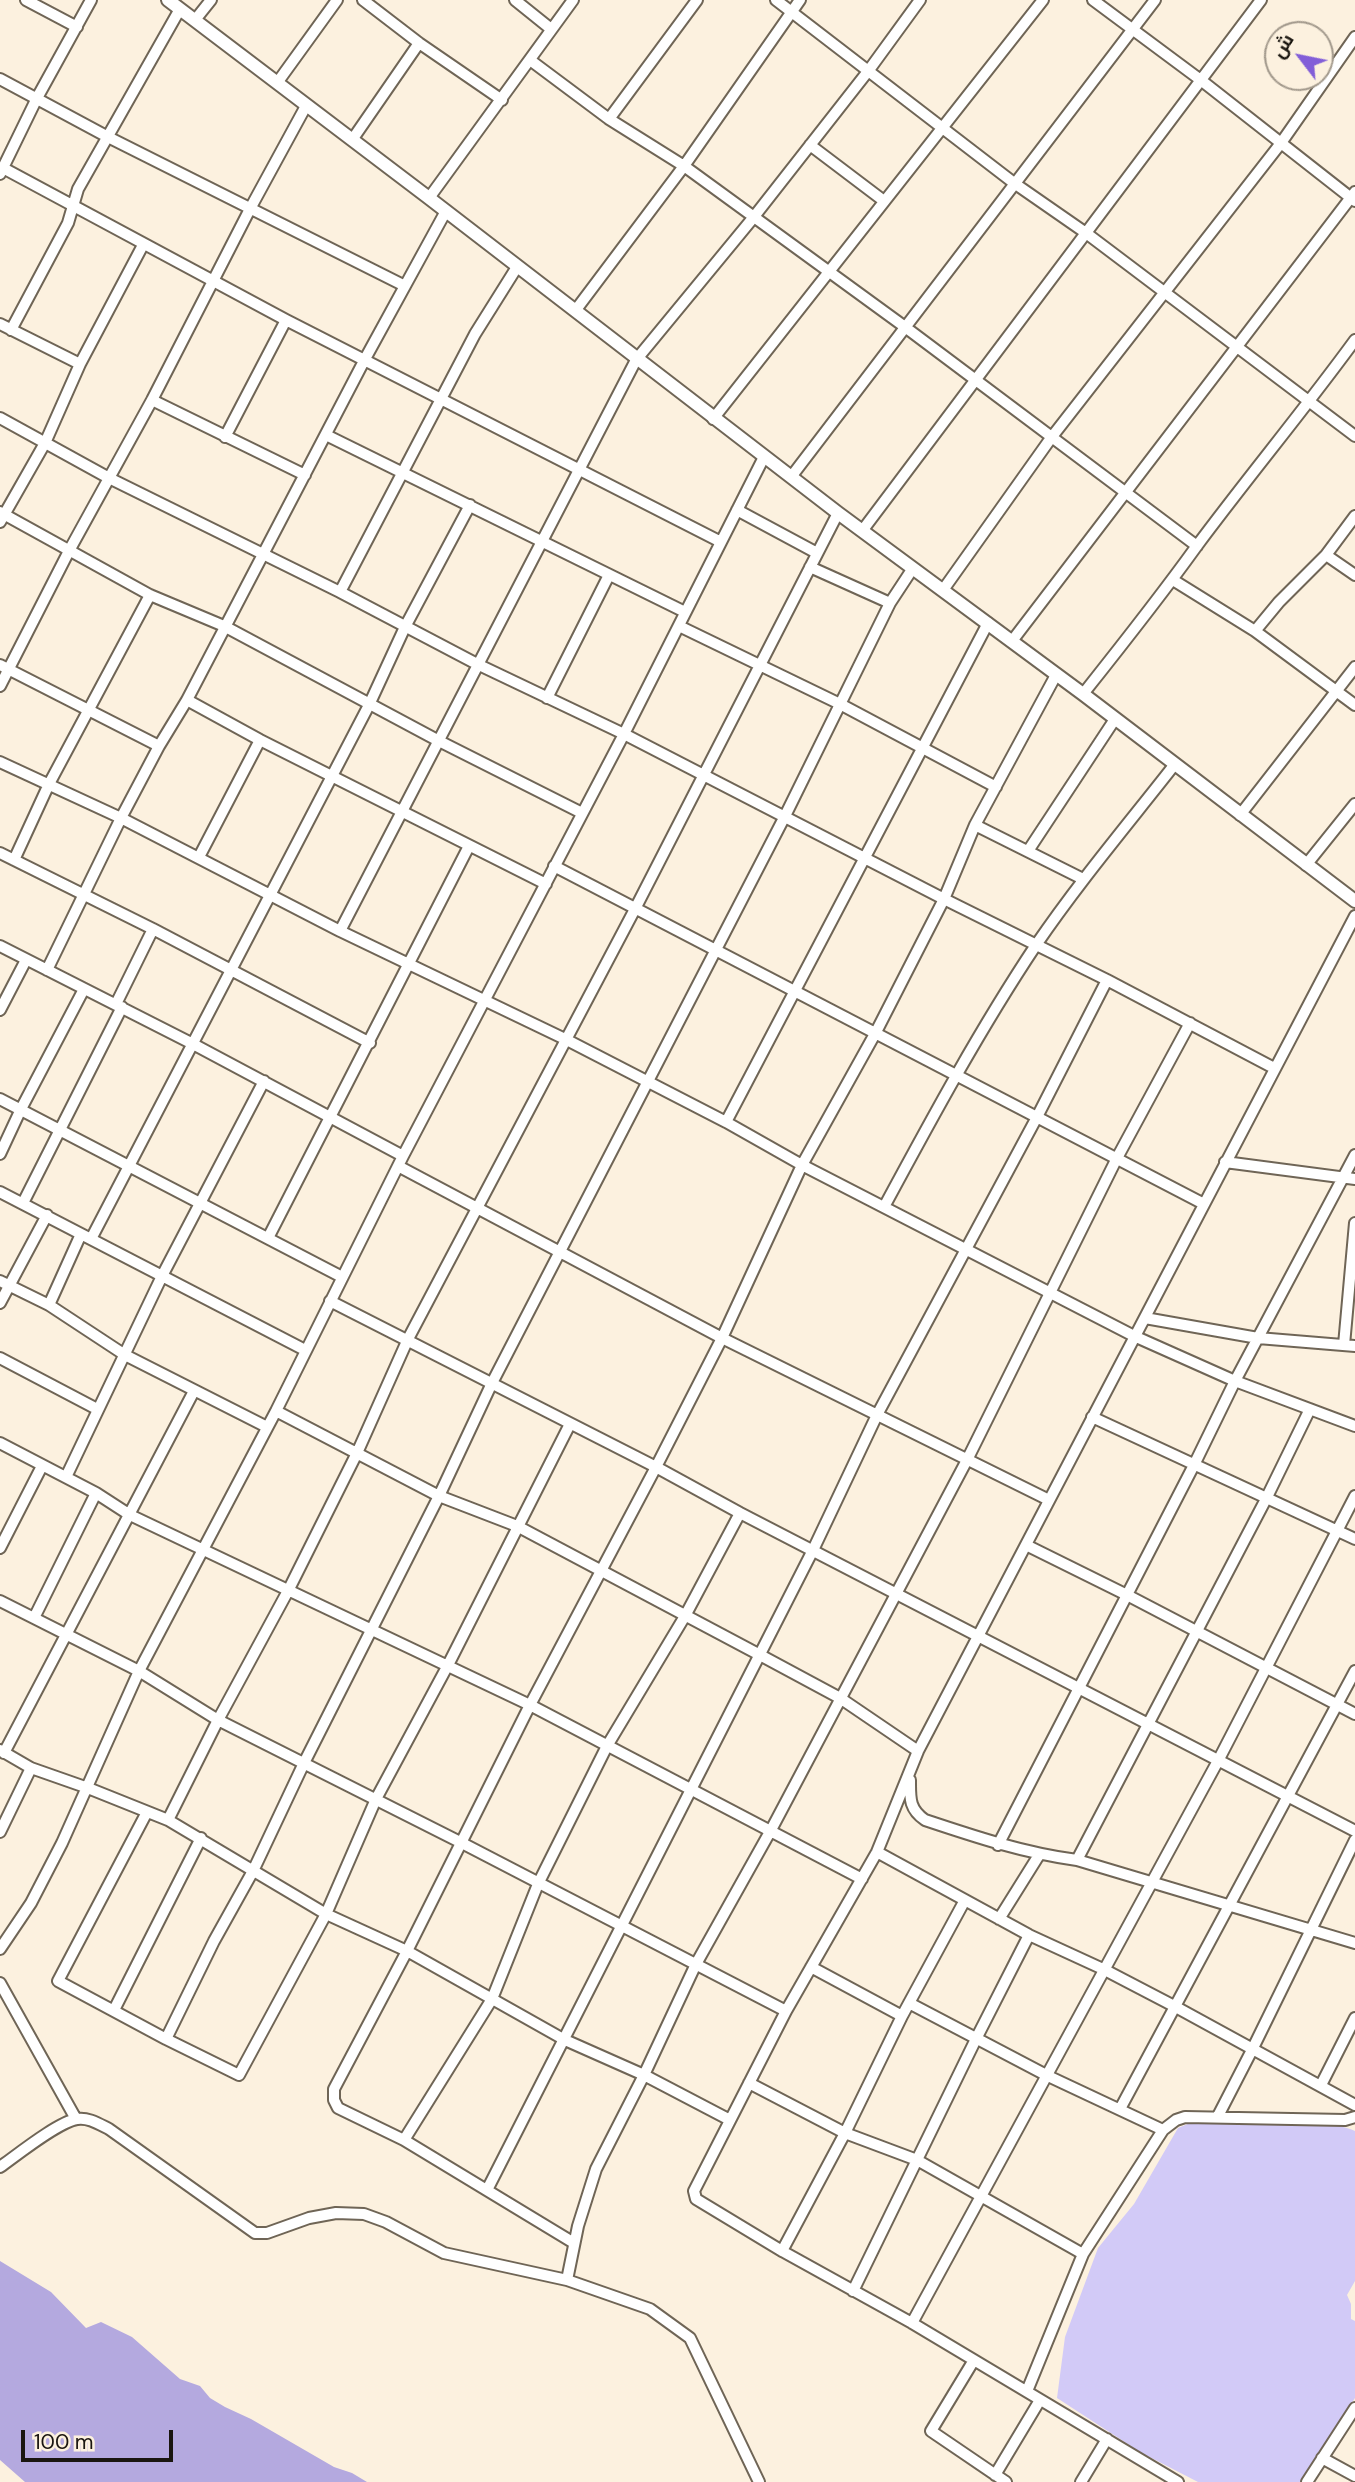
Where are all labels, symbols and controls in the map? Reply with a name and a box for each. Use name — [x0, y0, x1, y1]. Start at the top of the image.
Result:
north arrow — [1264, 21, 1334, 91]
text: ش — [1265, 29, 1300, 63]
scale bar — [24, 2416, 177, 2460]
text: 100 m — [34, 2428, 94, 2456]

